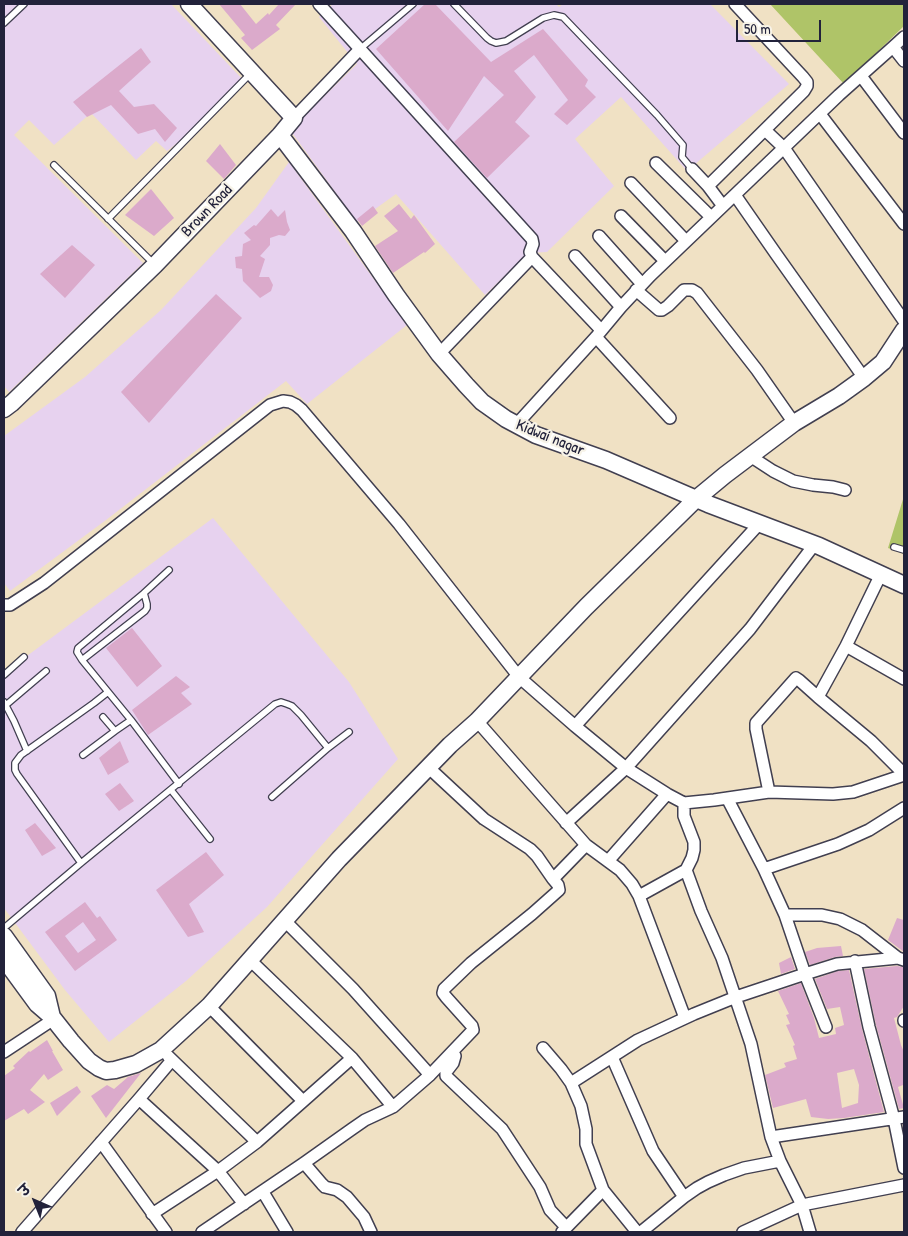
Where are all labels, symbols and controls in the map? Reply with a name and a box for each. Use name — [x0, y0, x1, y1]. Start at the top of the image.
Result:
scale bar — [738, 10, 823, 42]
text: 50 m — [744, 18, 771, 39]
street label: Brown Road — [177, 181, 237, 241]
street label: Kidwai nagar — [513, 416, 587, 460]
north arrow — [10, 1176, 60, 1226]
text: उ — [14, 1180, 34, 1200]

